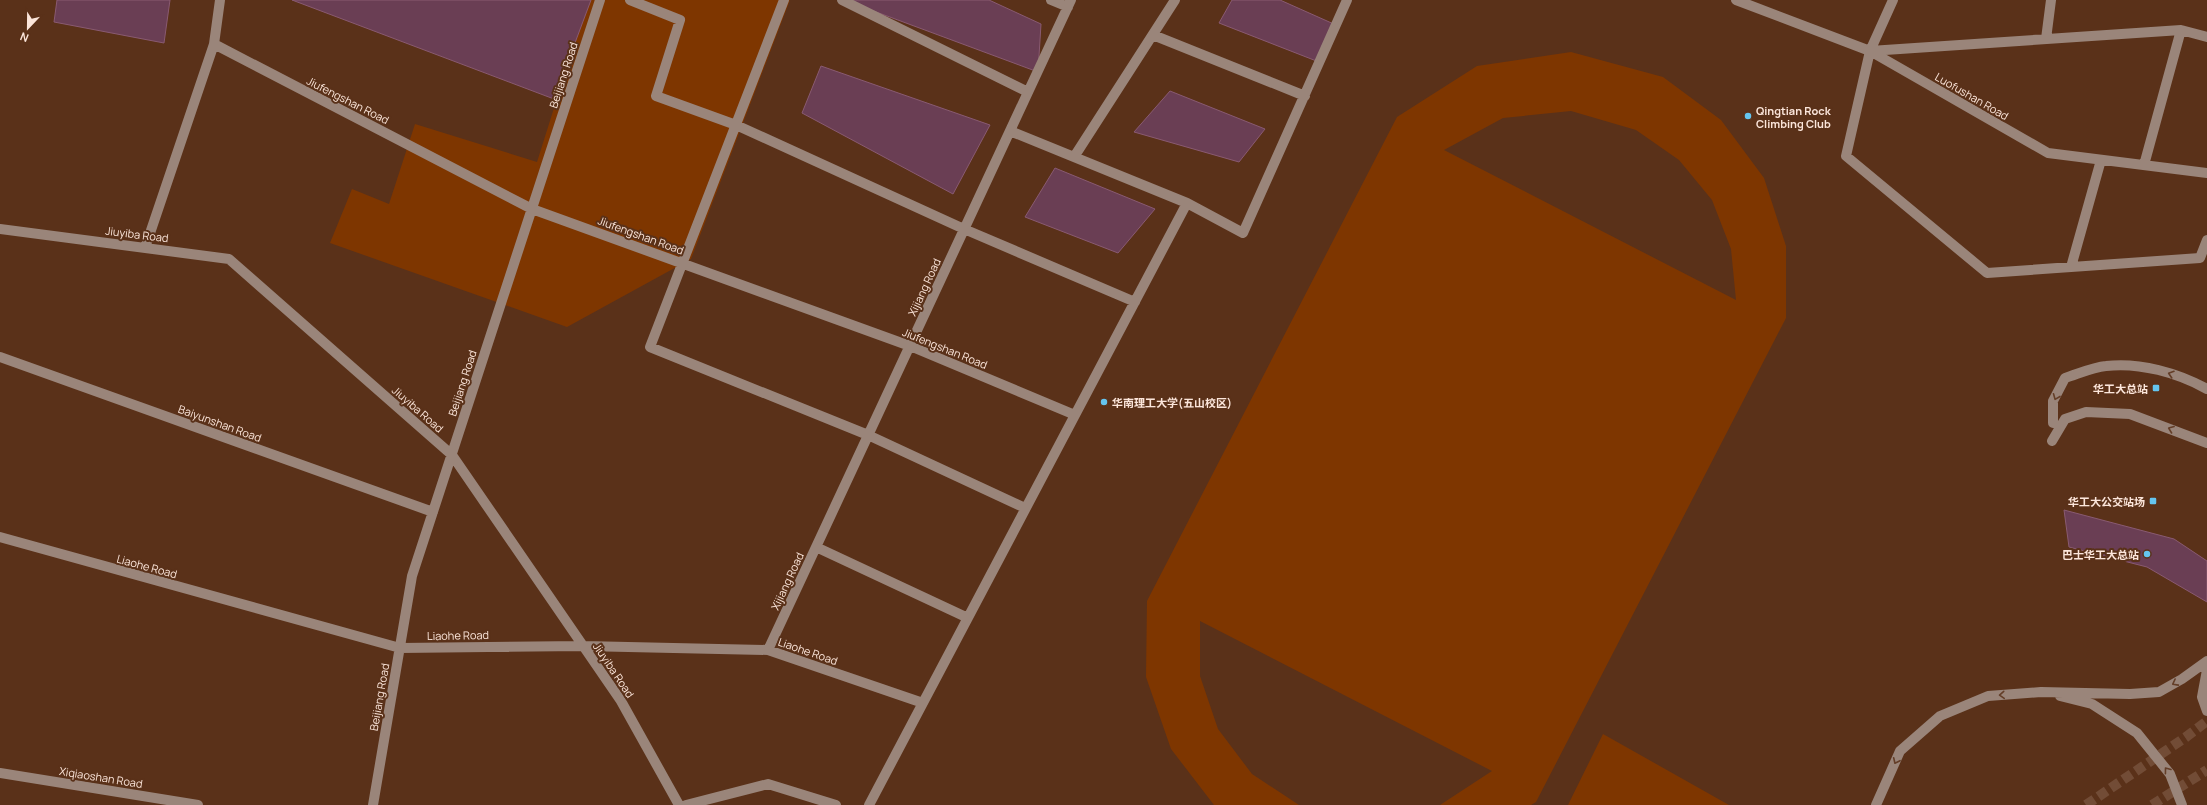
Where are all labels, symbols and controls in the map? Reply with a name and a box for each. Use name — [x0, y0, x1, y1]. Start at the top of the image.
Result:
north arrow — [8, 8, 48, 48]
text: N — [18, 29, 31, 46]
street label: Beijiang Road — [545, 40, 581, 110]
street label: Luofushan Road — [1933, 69, 2011, 123]
street label: Jiufengshan Road — [304, 73, 392, 127]
place label: Qingtian Rock Climbing Club — [1756, 103, 1832, 131]
marker: Qingtian Rock Climbing Club — [1743, 111, 1753, 121]
street label: Jiufengshan Road — [596, 212, 686, 258]
street label: Jiuyiba Road — [105, 223, 169, 245]
street label: Xijiang Road — [904, 256, 944, 318]
street label: Jiufengshan Road — [900, 324, 990, 372]
street label: Beijiang Road — [444, 348, 480, 418]
one-way arrow — [2168, 370, 2175, 379]
place label: 华工大总站 — [2093, 381, 2148, 396]
street label: Jiuyiba Road — [389, 383, 447, 435]
marker: 华工大总站 — [2151, 383, 2161, 393]
one-way arrow — [2053, 393, 2061, 401]
place label: 华南理工大学(五山校区) — [1112, 395, 1232, 410]
marker: 华南理工大学(五山校区) — [1099, 397, 1109, 407]
street label: Baiyunshan Road — [176, 401, 264, 445]
one-way arrow — [2167, 425, 2174, 434]
place label: 华工大公交站场 — [2068, 494, 2145, 509]
marker: 华工大公交站场 — [2148, 496, 2158, 506]
place label: 巴士华工大总站 — [2062, 547, 2139, 562]
marker: 巴士华工大总站 — [2142, 549, 2152, 559]
street label: Xijiang Road — [767, 550, 807, 612]
street label: Liaohe Road — [115, 551, 179, 581]
street label: Liaohe Road — [427, 627, 489, 643]
street label: Liaohe Road — [776, 634, 840, 668]
street label: Jiuyiba Road — [590, 639, 638, 701]
street label: Beijiang Road — [366, 662, 392, 732]
one-way arrow — [2172, 678, 2179, 686]
one-way arrow — [1999, 690, 2005, 699]
one-way arrow — [1893, 757, 1901, 764]
street label: Xiqiaoshan Road — [58, 763, 144, 791]
one-way arrow — [2164, 767, 2171, 774]

